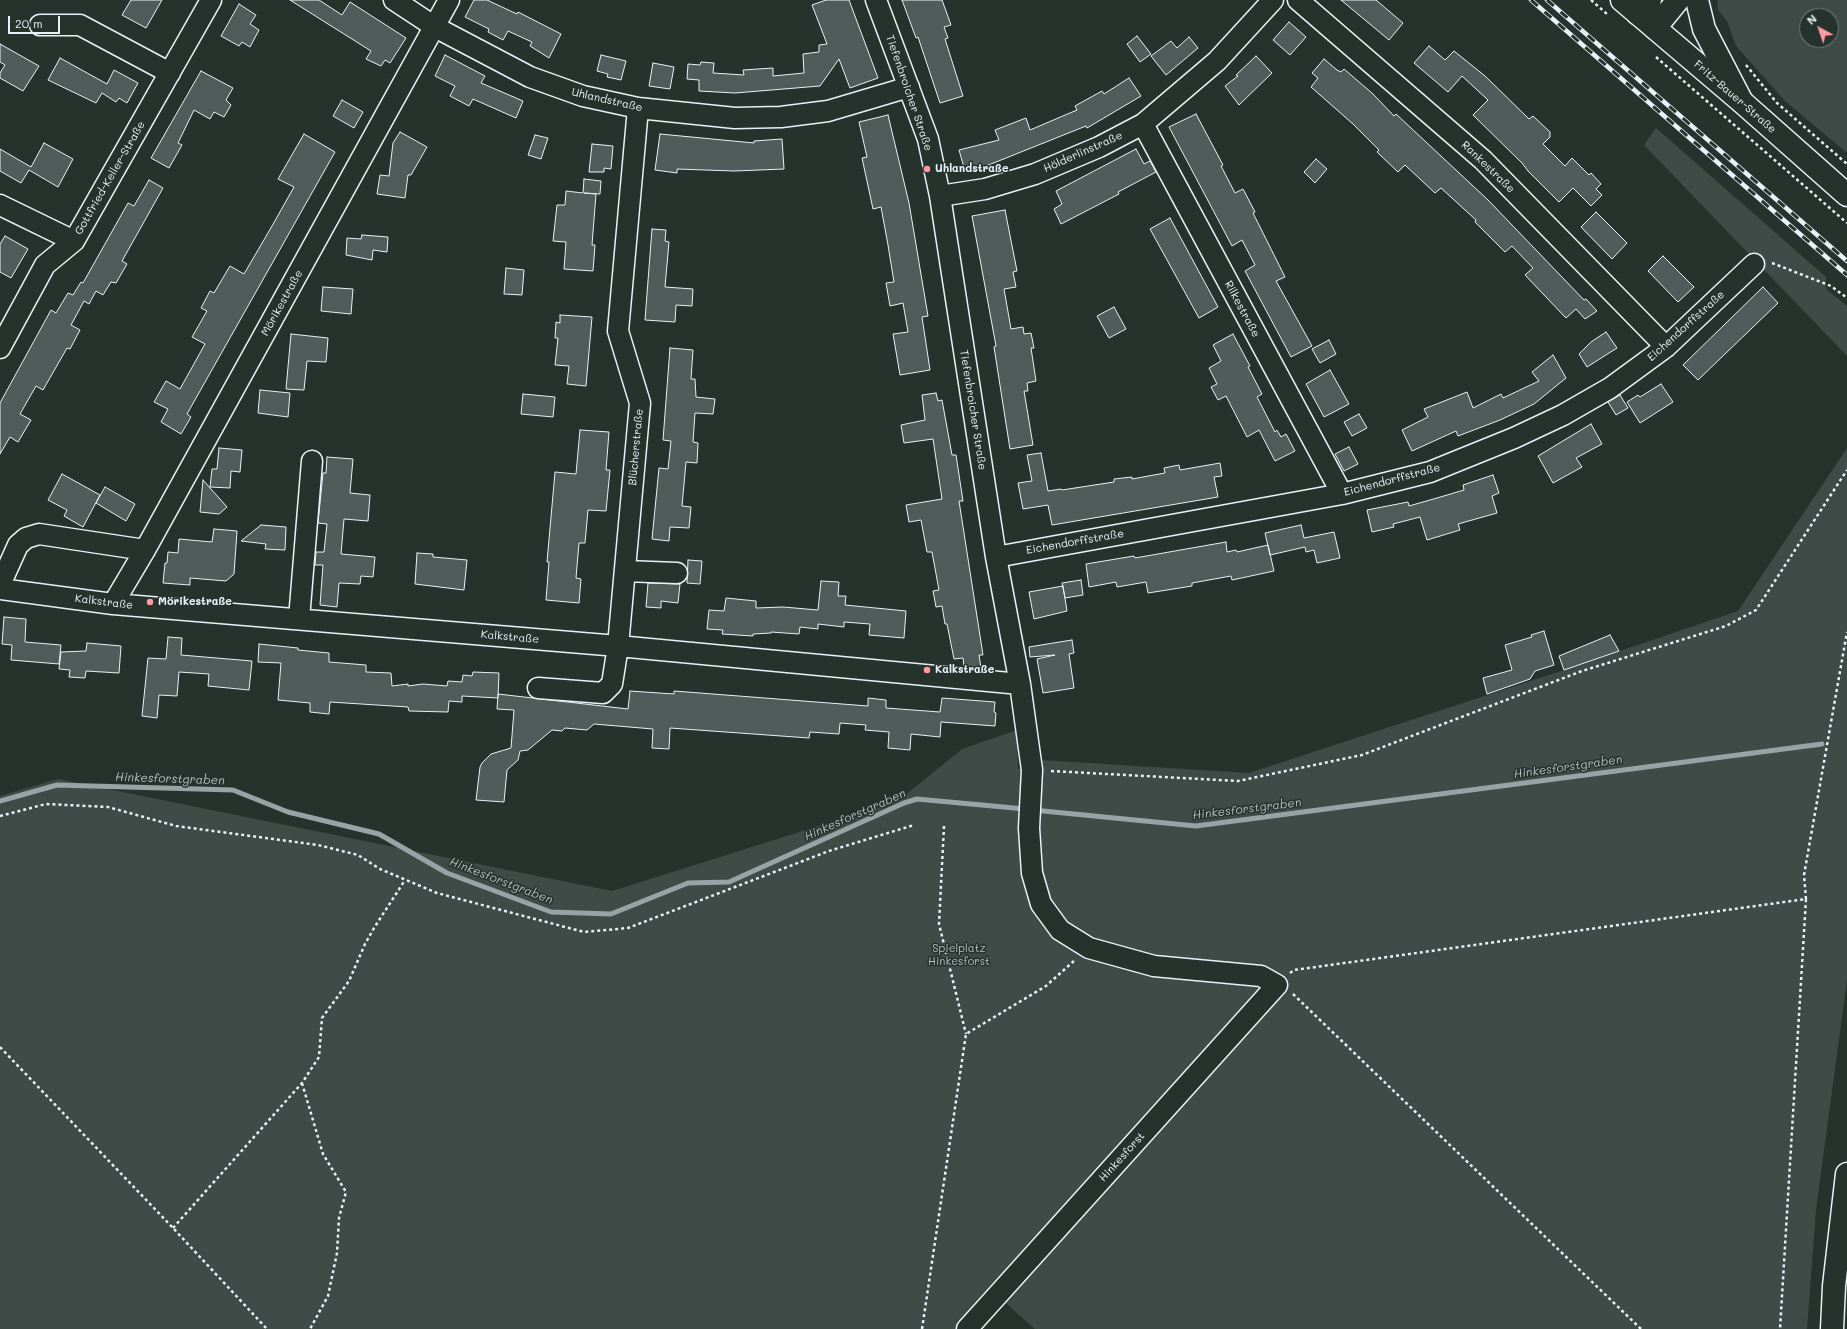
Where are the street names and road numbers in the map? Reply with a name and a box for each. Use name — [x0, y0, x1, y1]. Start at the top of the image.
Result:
street label: Tiefenbroicher Straße — [883, 33, 935, 153]
street label: Fritz-Bauer-Straße — [1691, 58, 1779, 136]
street label: Uhlandstraße — [570, 85, 644, 115]
street label: Gottfried-Keller-Straße — [72, 119, 148, 237]
street label: Hölderlinstraße — [1041, 129, 1125, 175]
street label: Rankestraße — [1459, 138, 1517, 196]
street label: Mörikestraße — [258, 268, 306, 338]
street label: Rilkestraße — [1222, 278, 1262, 340]
street label: Eichendorffstraße — [1645, 288, 1727, 364]
street label: Tiefenbroicher Straße — [957, 349, 989, 471]
street label: Blücherstraße — [626, 408, 646, 486]
street label: Eichendorffstraße — [1342, 461, 1442, 499]
street label: Eichendorffstraße — [1025, 527, 1125, 557]
street label: Kalkstraße — [74, 592, 134, 612]
street label: Kalkstraße — [480, 628, 540, 646]
street label: Hinkesforst — [1096, 1130, 1148, 1184]

